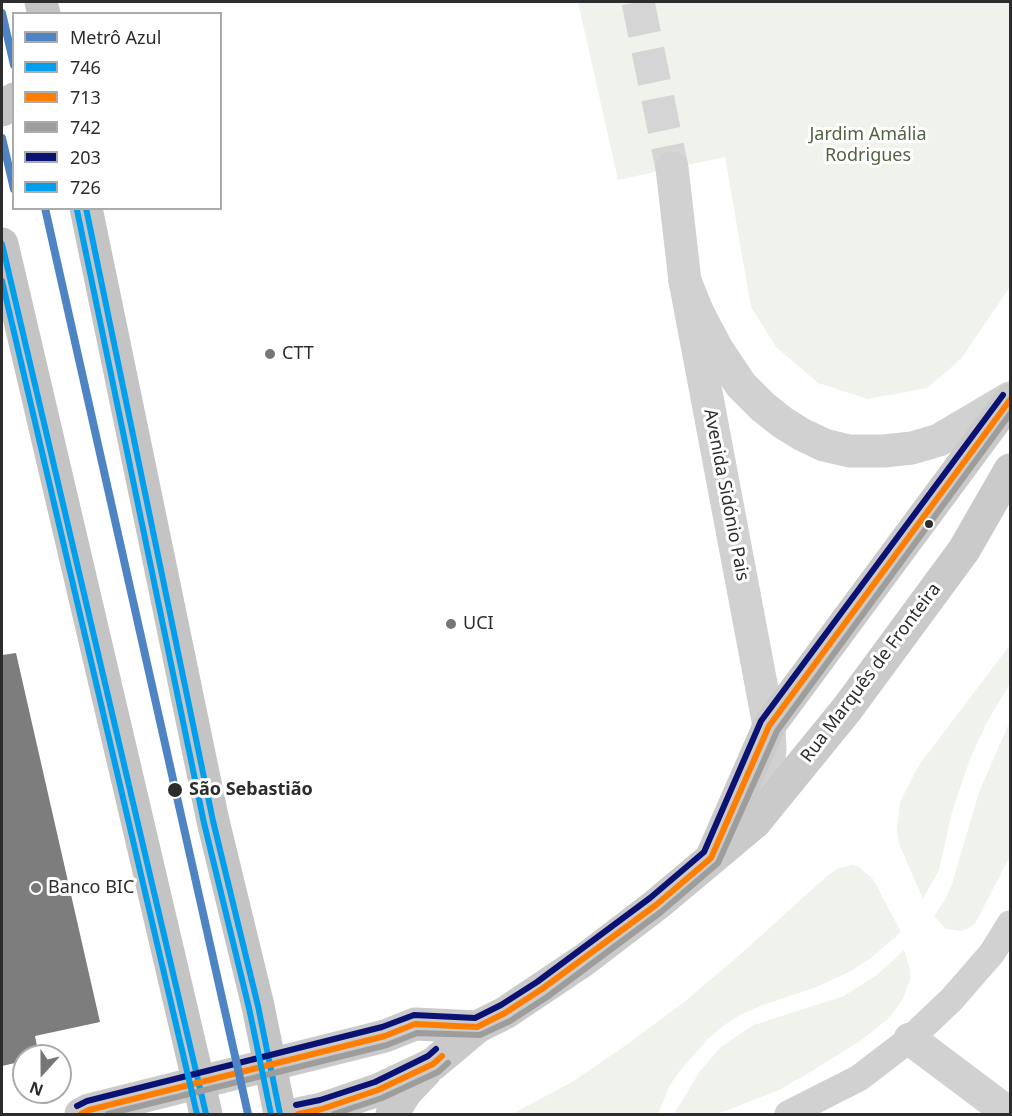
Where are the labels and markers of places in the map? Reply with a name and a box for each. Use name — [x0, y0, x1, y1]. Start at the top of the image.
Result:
place label: CTT — [282, 343, 314, 365]
marker: CTT — [263, 347, 277, 361]
unlabelled marker — [923, 518, 935, 530]
place label: UCI — [463, 613, 494, 635]
marker: UCI — [444, 617, 458, 631]
place label: São Sebastião — [189, 779, 313, 801]
marker: São Sebastião — [166, 781, 184, 799]
place label: Banco BIC — [48, 877, 134, 899]
marker: Banco BIC — [29, 881, 43, 895]

